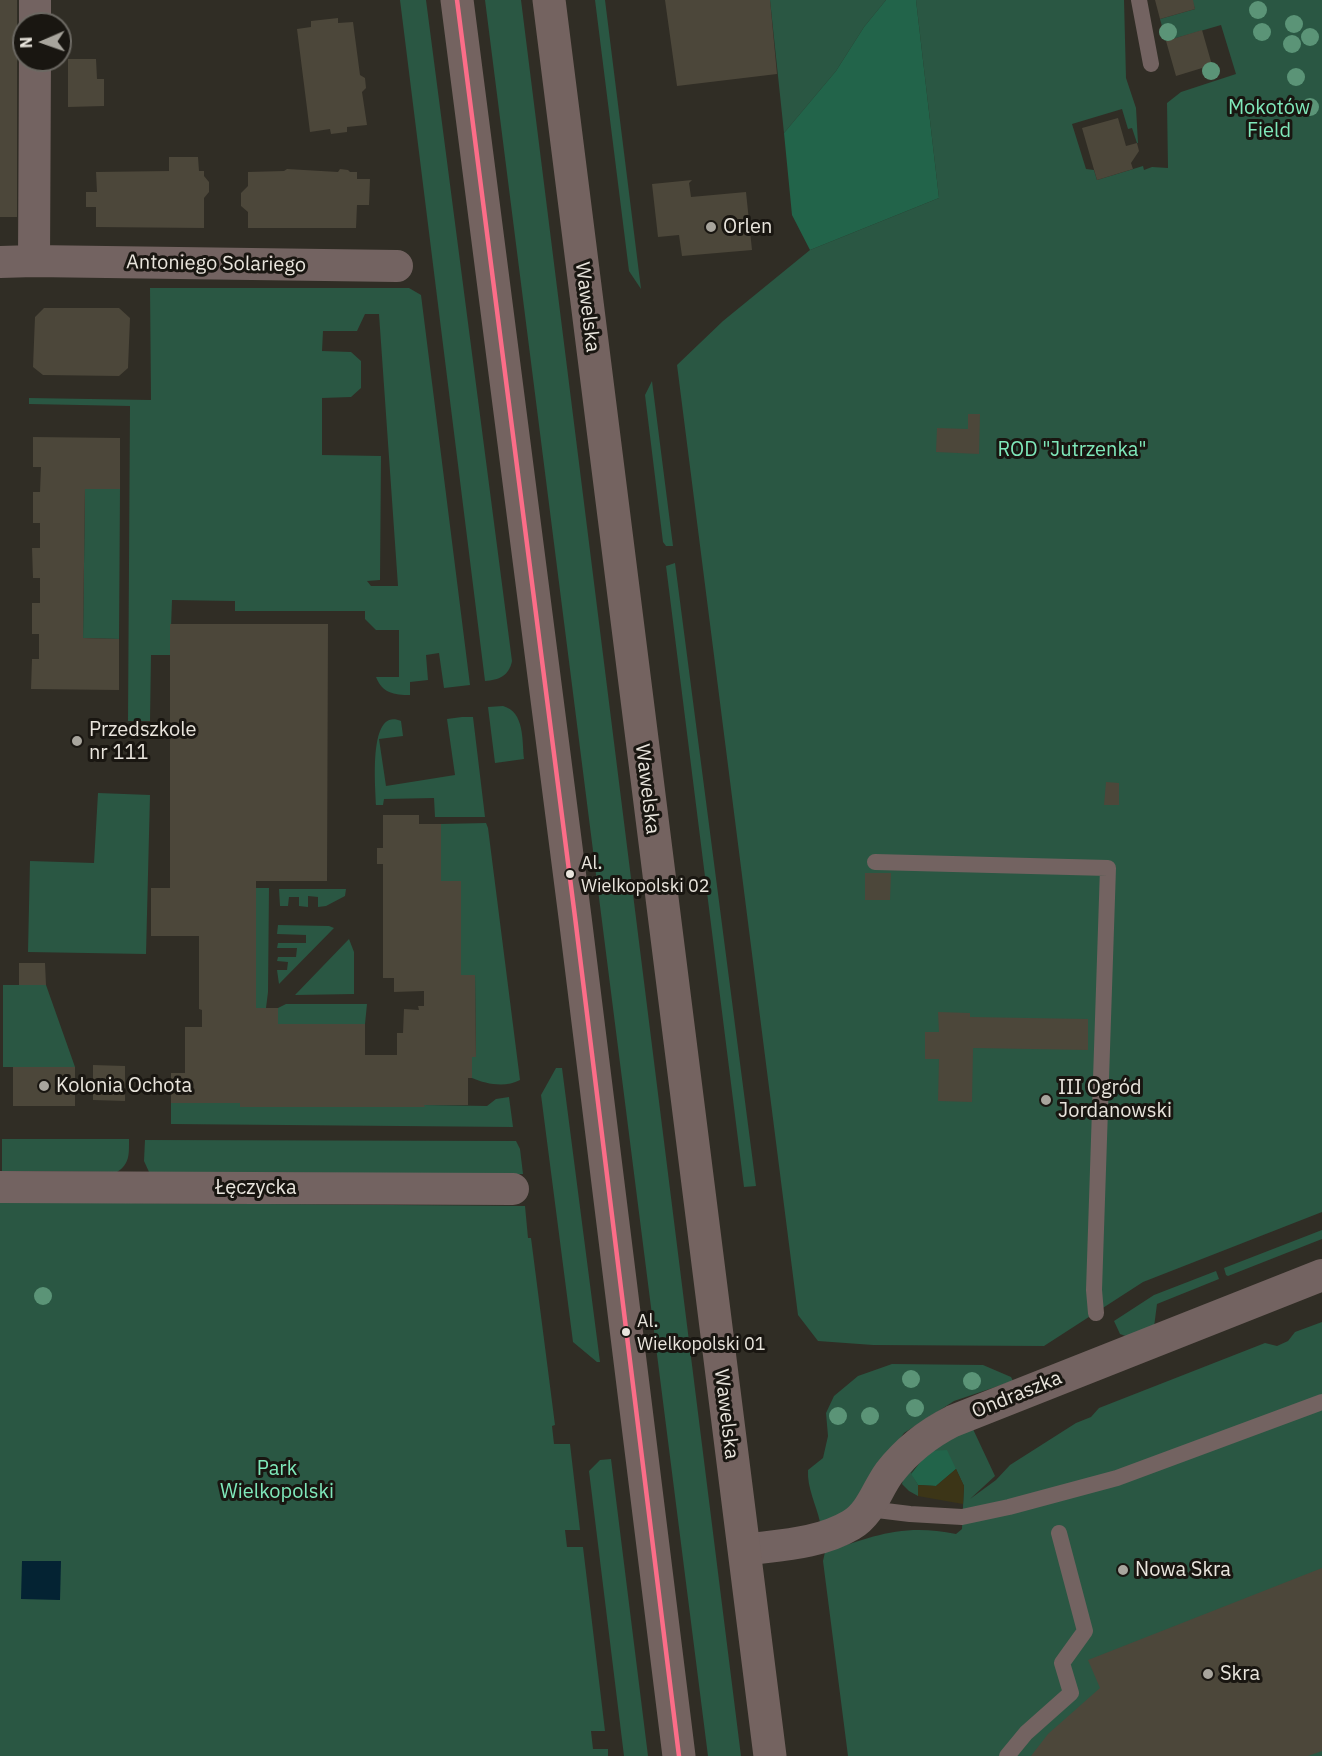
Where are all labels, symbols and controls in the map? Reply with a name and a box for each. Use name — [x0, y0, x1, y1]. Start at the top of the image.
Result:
north arrow — [12, 12, 72, 72]
text: N — [16, 36, 36, 49]
park label: Mokotów Field — [1228, 96, 1310, 143]
place label: Orlen — [723, 215, 772, 239]
marker: Orlen — [704, 220, 718, 234]
street label: Antoniego Solariego — [126, 250, 306, 278]
street label: Wawelska — [570, 260, 604, 354]
park label: ROD "Jutrzenka" — [997, 438, 1147, 462]
place label: Przedszkole nr 111 — [89, 718, 197, 765]
marker: Przedszkole nr 111 — [70, 734, 84, 748]
street label: Wawelska — [630, 742, 664, 836]
place label: Al. Wielkopolski 02 — [581, 853, 710, 896]
marker: Al. Wielkopolski 02 — [564, 868, 576, 880]
place label: Kolonia Ochota — [56, 1074, 192, 1098]
place label: III Ogród Jordanowski — [1058, 1076, 1172, 1123]
marker: Kolonia Ochota — [37, 1079, 51, 1093]
marker: III Ogród Jordanowski — [1039, 1093, 1053, 1107]
street label: Łęczycka — [215, 1176, 297, 1200]
place label: Al. Wielkopolski 01 — [637, 1311, 766, 1354]
marker: Al. Wielkopolski 01 — [620, 1326, 632, 1338]
street label: Ondraszka — [968, 1366, 1066, 1424]
street label: Wawelska — [709, 1367, 743, 1461]
park label: Park Wielkopolski — [220, 1457, 334, 1504]
place label: Nowa Skra — [1135, 1558, 1231, 1582]
marker: Nowa Skra — [1116, 1563, 1130, 1577]
place label: Skra — [1220, 1662, 1260, 1686]
marker: Skra — [1201, 1667, 1215, 1681]

